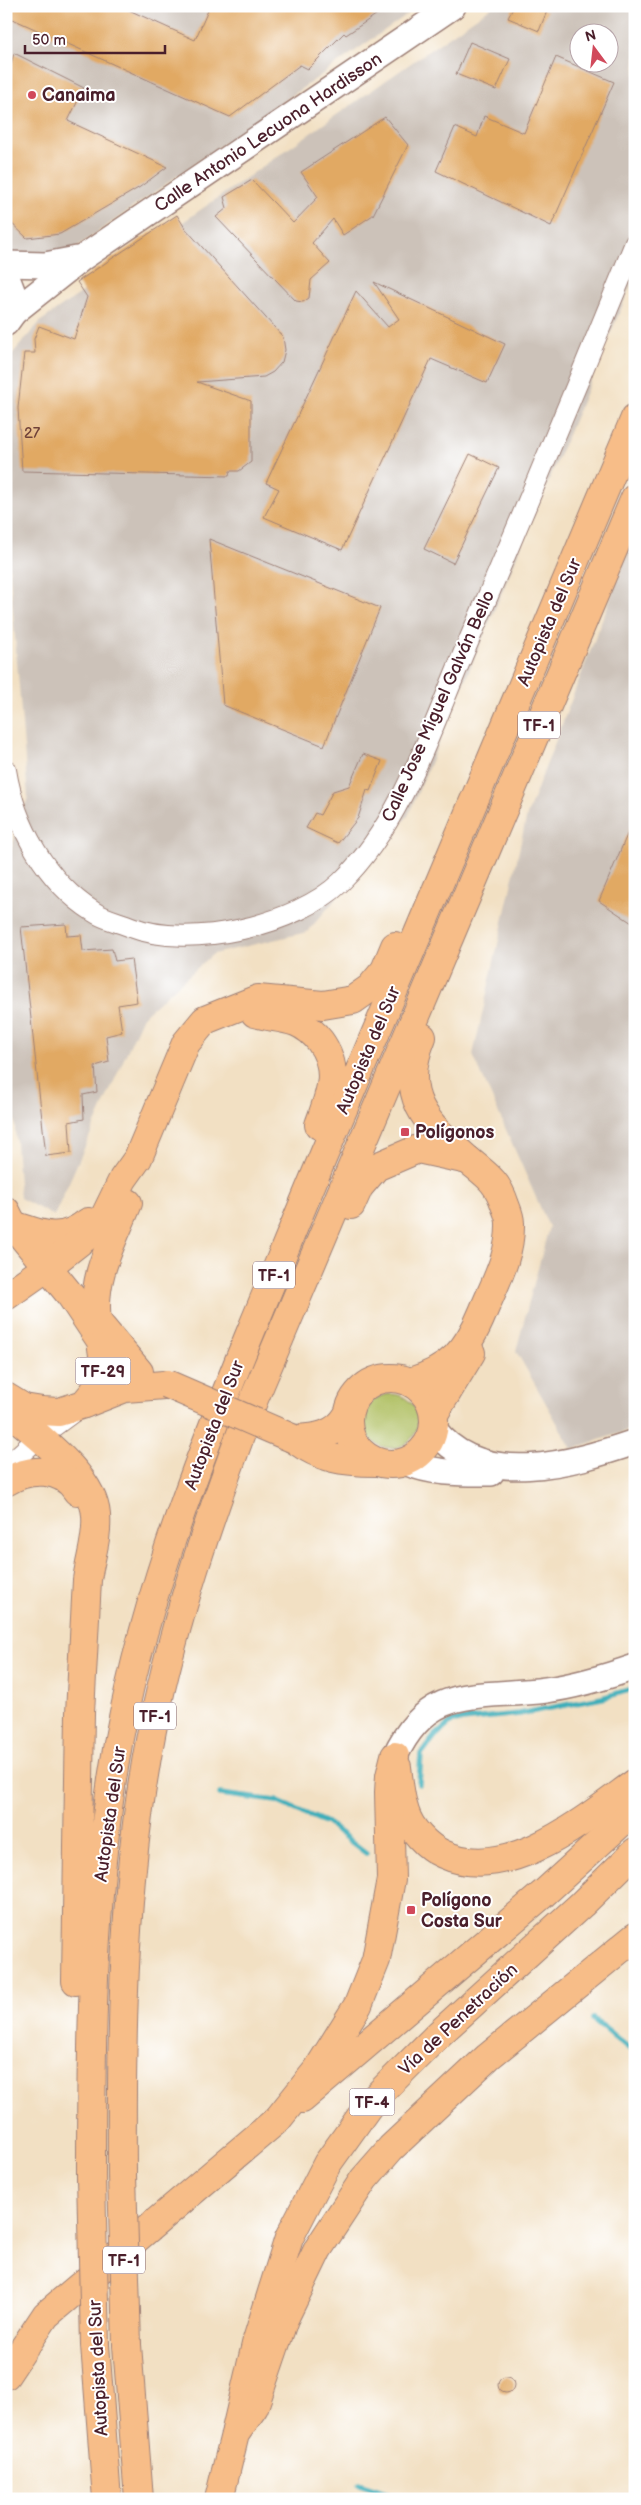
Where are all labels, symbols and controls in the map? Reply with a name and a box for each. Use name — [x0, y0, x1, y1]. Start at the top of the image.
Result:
scale bar — [25, 22, 165, 54]
north arrow — [568, 22, 618, 72]
text: N — [583, 26, 598, 45]
text: 50 m — [32, 31, 66, 50]
street label: Calle Antonio Lecuona Hardisson — [151, 48, 386, 217]
place label: Canaima — [42, 85, 116, 106]
marker: Canaima — [26, 89, 38, 101]
house number: 27 — [24, 424, 41, 443]
street label: Autopista del Sur — [513, 555, 586, 689]
street label: Calle Jose Miguel Galván Bello — [378, 587, 499, 825]
road number: TF-1 — [518, 712, 560, 738]
street label: Autopista del Sur — [332, 983, 405, 1117]
place label: Polígonos — [415, 1122, 494, 1143]
marker: Polígonos — [399, 1126, 411, 1138]
road number: TF-1 — [253, 1262, 295, 1288]
street label: Autopista del Sur — [180, 1357, 249, 1493]
road number: TF-29 — [76, 1358, 130, 1384]
road number: TF-1 — [134, 1702, 176, 1730]
street label: Autopista del Sur — [91, 1744, 130, 1883]
place label: Polígono Costa Sur — [421, 1890, 503, 1932]
marker: Polígono Costa Sur — [405, 1904, 417, 1916]
street label: Vía de Penetración — [395, 1959, 522, 2080]
road number: TF-4 — [350, 2088, 394, 2116]
road number: TF-1 — [103, 2246, 145, 2274]
street label: Autopista del Sur — [84, 2299, 113, 2437]

